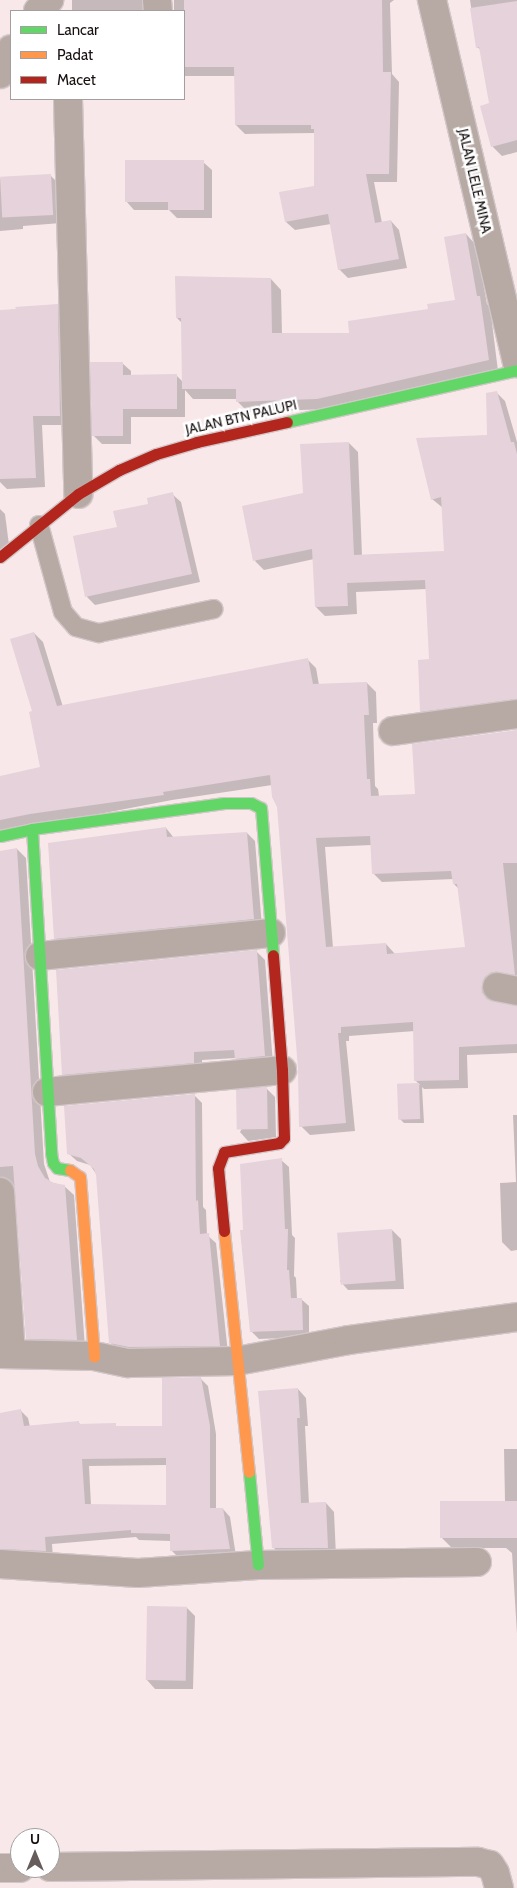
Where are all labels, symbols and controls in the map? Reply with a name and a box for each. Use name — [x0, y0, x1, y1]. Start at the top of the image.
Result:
legend — [10, 10, 185, 100]
text: Lancar — [57, 21, 99, 39]
text: Padat — [57, 46, 93, 64]
text: Macet — [57, 71, 96, 89]
street label: JALAN LELE MINA — [455, 127, 495, 235]
street label: JALAN BTN PALUPI — [184, 396, 298, 438]
north arrow — [10, 1828, 60, 1878]
text: U — [30, 1830, 40, 1848]

